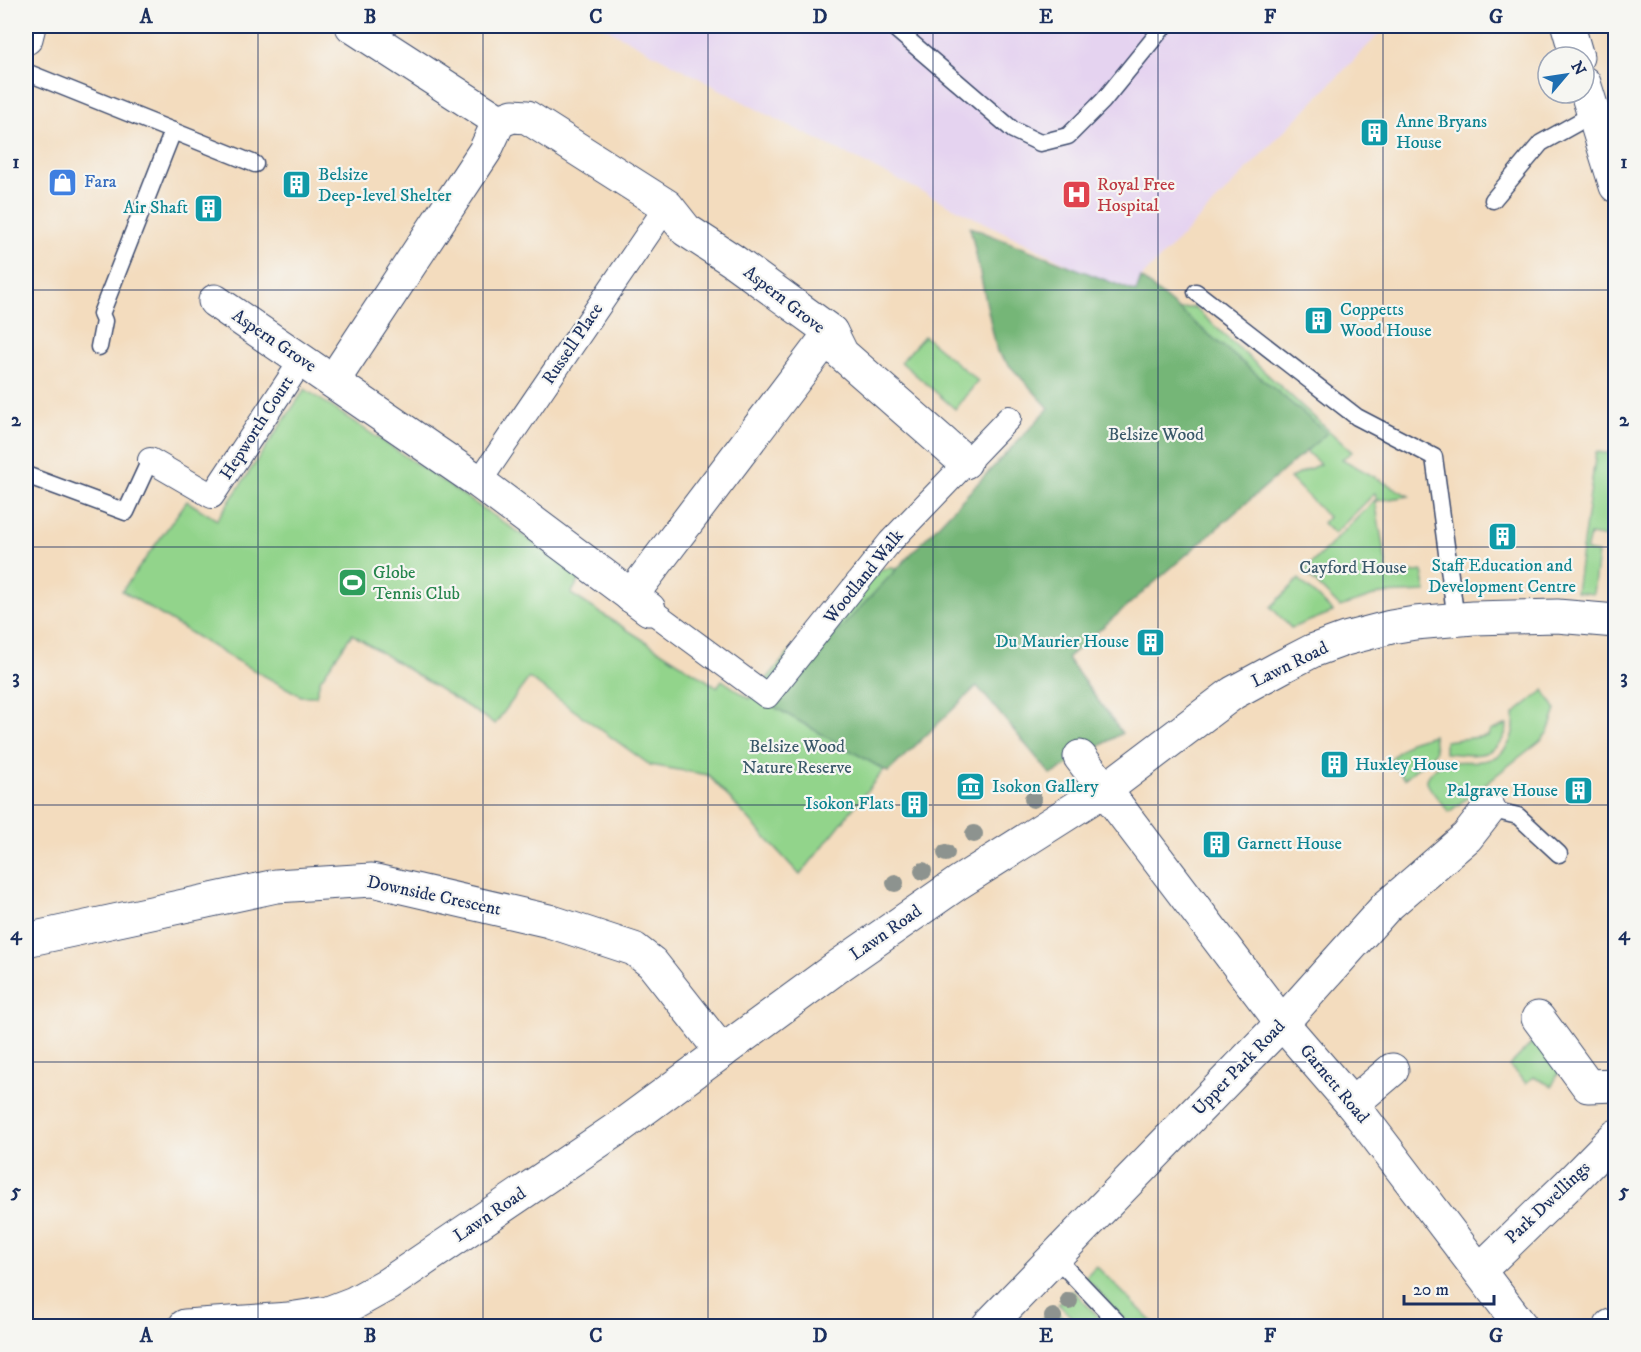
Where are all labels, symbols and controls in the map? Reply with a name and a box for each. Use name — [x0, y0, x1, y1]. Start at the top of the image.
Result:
text: A — [139, 5, 154, 30]
text: B — [364, 5, 376, 30]
text: C — [589, 5, 603, 30]
text: D — [813, 5, 828, 30]
text: E — [1039, 5, 1053, 30]
text: F — [1264, 5, 1277, 30]
text: G — [1489, 5, 1503, 30]
north arrow — [1536, 45, 1596, 105]
text: N — [1566, 58, 1590, 79]
place label: Anne Bryans House — [1396, 111, 1487, 154]
building icon: Anne Bryans House — [1359, 116, 1391, 148]
text: 1 — [12, 150, 20, 175]
text: 1 — [1620, 150, 1628, 175]
place label: Belsize Deep-level Shelter — [318, 164, 452, 207]
shop icon: Fara — [47, 166, 79, 198]
building icon: Belsize Deep-level Shelter — [281, 169, 313, 201]
place label: Fara — [84, 171, 117, 193]
place label: Royal Free Hospital — [1097, 174, 1175, 217]
hospital icon: Royal Free Hospital — [1060, 179, 1092, 211]
building icon: Air Shaft — [193, 192, 225, 224]
place label: Air Shaft — [123, 197, 188, 219]
street label: Aspern Grove — [739, 261, 829, 339]
street label: Russell Place — [538, 299, 608, 389]
place label: Coppetts Wood House — [1339, 299, 1432, 342]
building icon: Coppetts Wood House — [1303, 304, 1335, 336]
street label: Aspern Grove — [228, 305, 320, 377]
street label: Hepworth Court — [215, 372, 299, 484]
text: 2 — [11, 408, 22, 433]
text: 2 — [1619, 408, 1630, 433]
park label: Belsize Wood — [1108, 424, 1204, 446]
building icon: Staff Education and Development Centre — [1486, 521, 1518, 553]
street label: Woodland Walk — [819, 525, 909, 629]
place label: Staff Education and Development Centre — [1428, 555, 1576, 598]
park label: Cayford House — [1299, 557, 1407, 579]
place label: Globe Tennis Club — [373, 562, 460, 605]
sports icon: Globe Tennis Club — [336, 567, 368, 599]
building icon: Du Maurier House — [1134, 626, 1166, 658]
place label: Du Maurier House — [995, 631, 1129, 653]
street label: Lawn Road — [1248, 637, 1332, 693]
text: 3 — [12, 665, 20, 690]
text: 3 — [1620, 665, 1628, 690]
park label: Belsize Wood Nature Reserve — [742, 736, 852, 779]
building icon: Huxley House — [1318, 749, 1350, 781]
place label: Huxley House — [1355, 754, 1458, 776]
museum icon: Isokon Gallery — [955, 771, 987, 803]
building icon: Palgrave House — [1563, 775, 1595, 807]
place label: Isokon Gallery — [992, 776, 1099, 798]
place label: Palgrave House — [1447, 780, 1558, 802]
building icon: Isokon Flats — [899, 788, 931, 820]
place label: Isokon Flats — [805, 793, 894, 815]
building icon: Garnett House — [1200, 828, 1232, 860]
place label: Garnett House — [1237, 833, 1342, 855]
street label: Downside Crescent — [365, 871, 503, 921]
street label: Lawn Road — [846, 900, 926, 966]
text: 4 — [10, 922, 23, 947]
text: 4 — [1618, 922, 1631, 947]
street label: Upper Park Road — [1188, 1016, 1290, 1120]
street label: Garnett Road — [1295, 1040, 1373, 1128]
street label: Park Dwellings — [1501, 1157, 1595, 1249]
text: 5 — [10, 1179, 21, 1204]
text: 5 — [1618, 1179, 1629, 1204]
street label: Lawn Road — [450, 1183, 530, 1247]
scale bar — [1404, 1268, 1494, 1306]
text: 20 m — [1413, 1279, 1449, 1301]
text: A — [139, 1324, 154, 1349]
text: B — [364, 1324, 376, 1349]
text: C — [589, 1324, 603, 1349]
text: D — [813, 1324, 828, 1349]
text: E — [1039, 1324, 1053, 1349]
text: F — [1264, 1324, 1277, 1349]
text: G — [1489, 1324, 1503, 1349]

